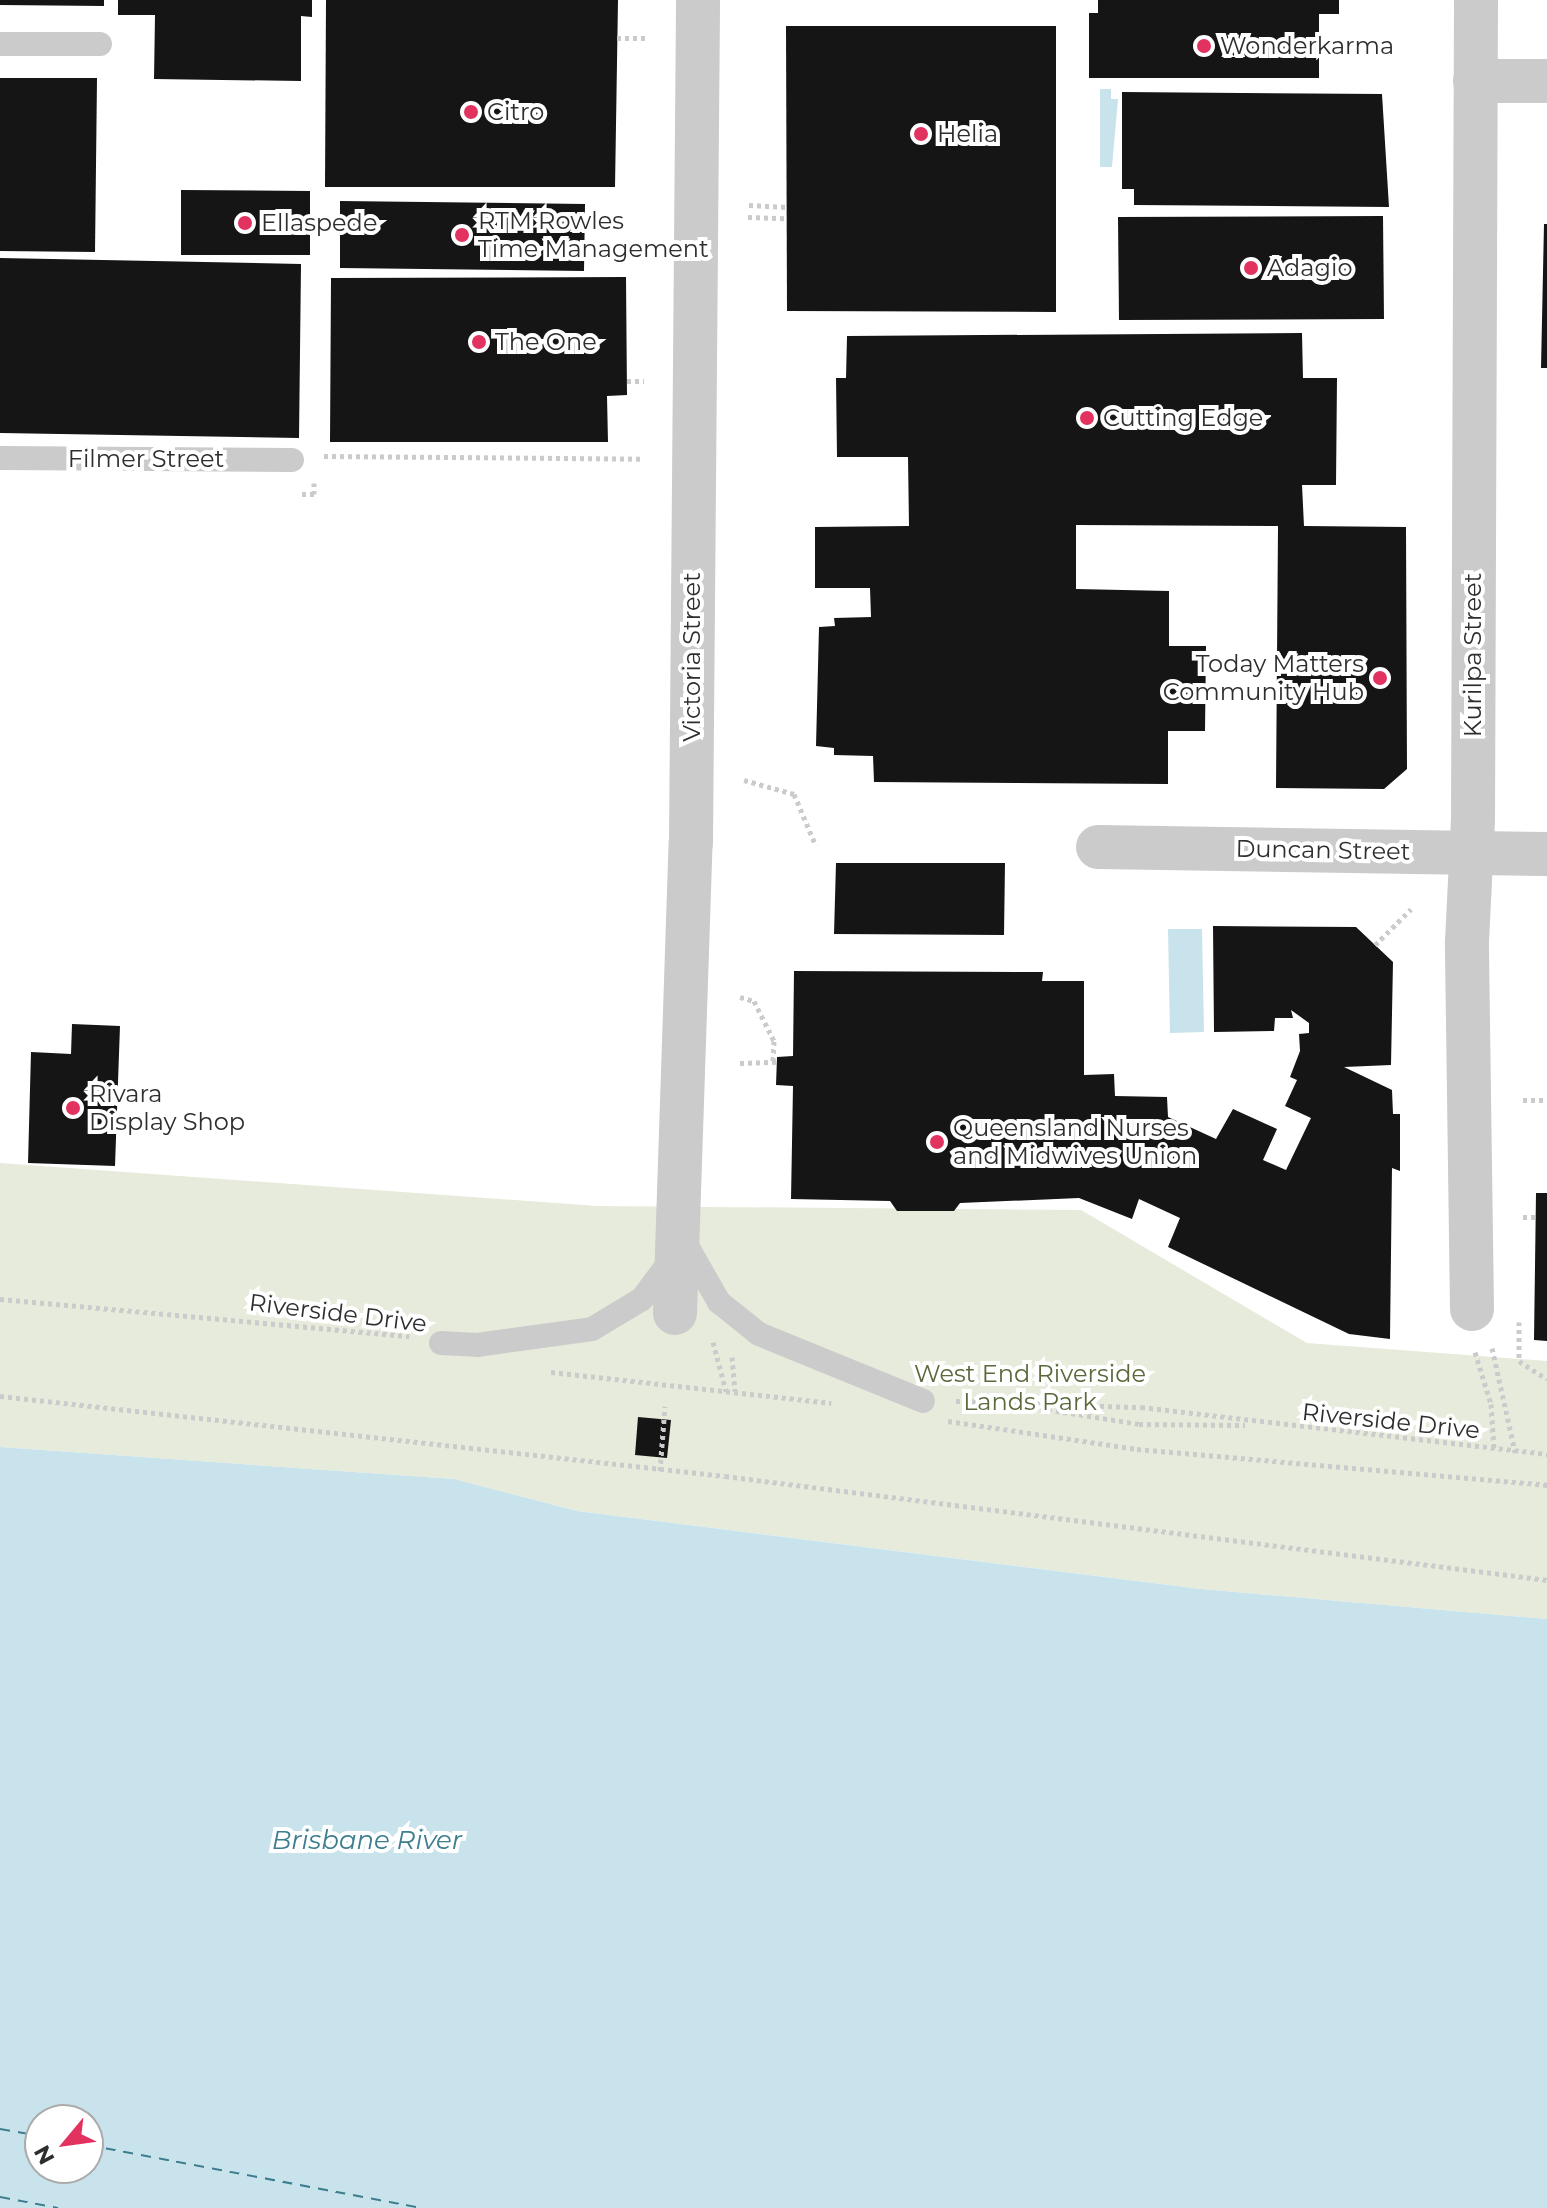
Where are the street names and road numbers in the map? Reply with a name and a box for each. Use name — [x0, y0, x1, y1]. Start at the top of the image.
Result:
street label: Filmer Street — [68, 445, 224, 473]
street label: Victoria Street — [678, 572, 706, 742]
street label: Kurilpa Street — [1459, 573, 1487, 737]
street label: Duncan Street — [1235, 834, 1411, 866]
street label: Riverside Drive — [248, 1288, 428, 1338]
street label: Riverside Drive — [1301, 1397, 1481, 1445]

